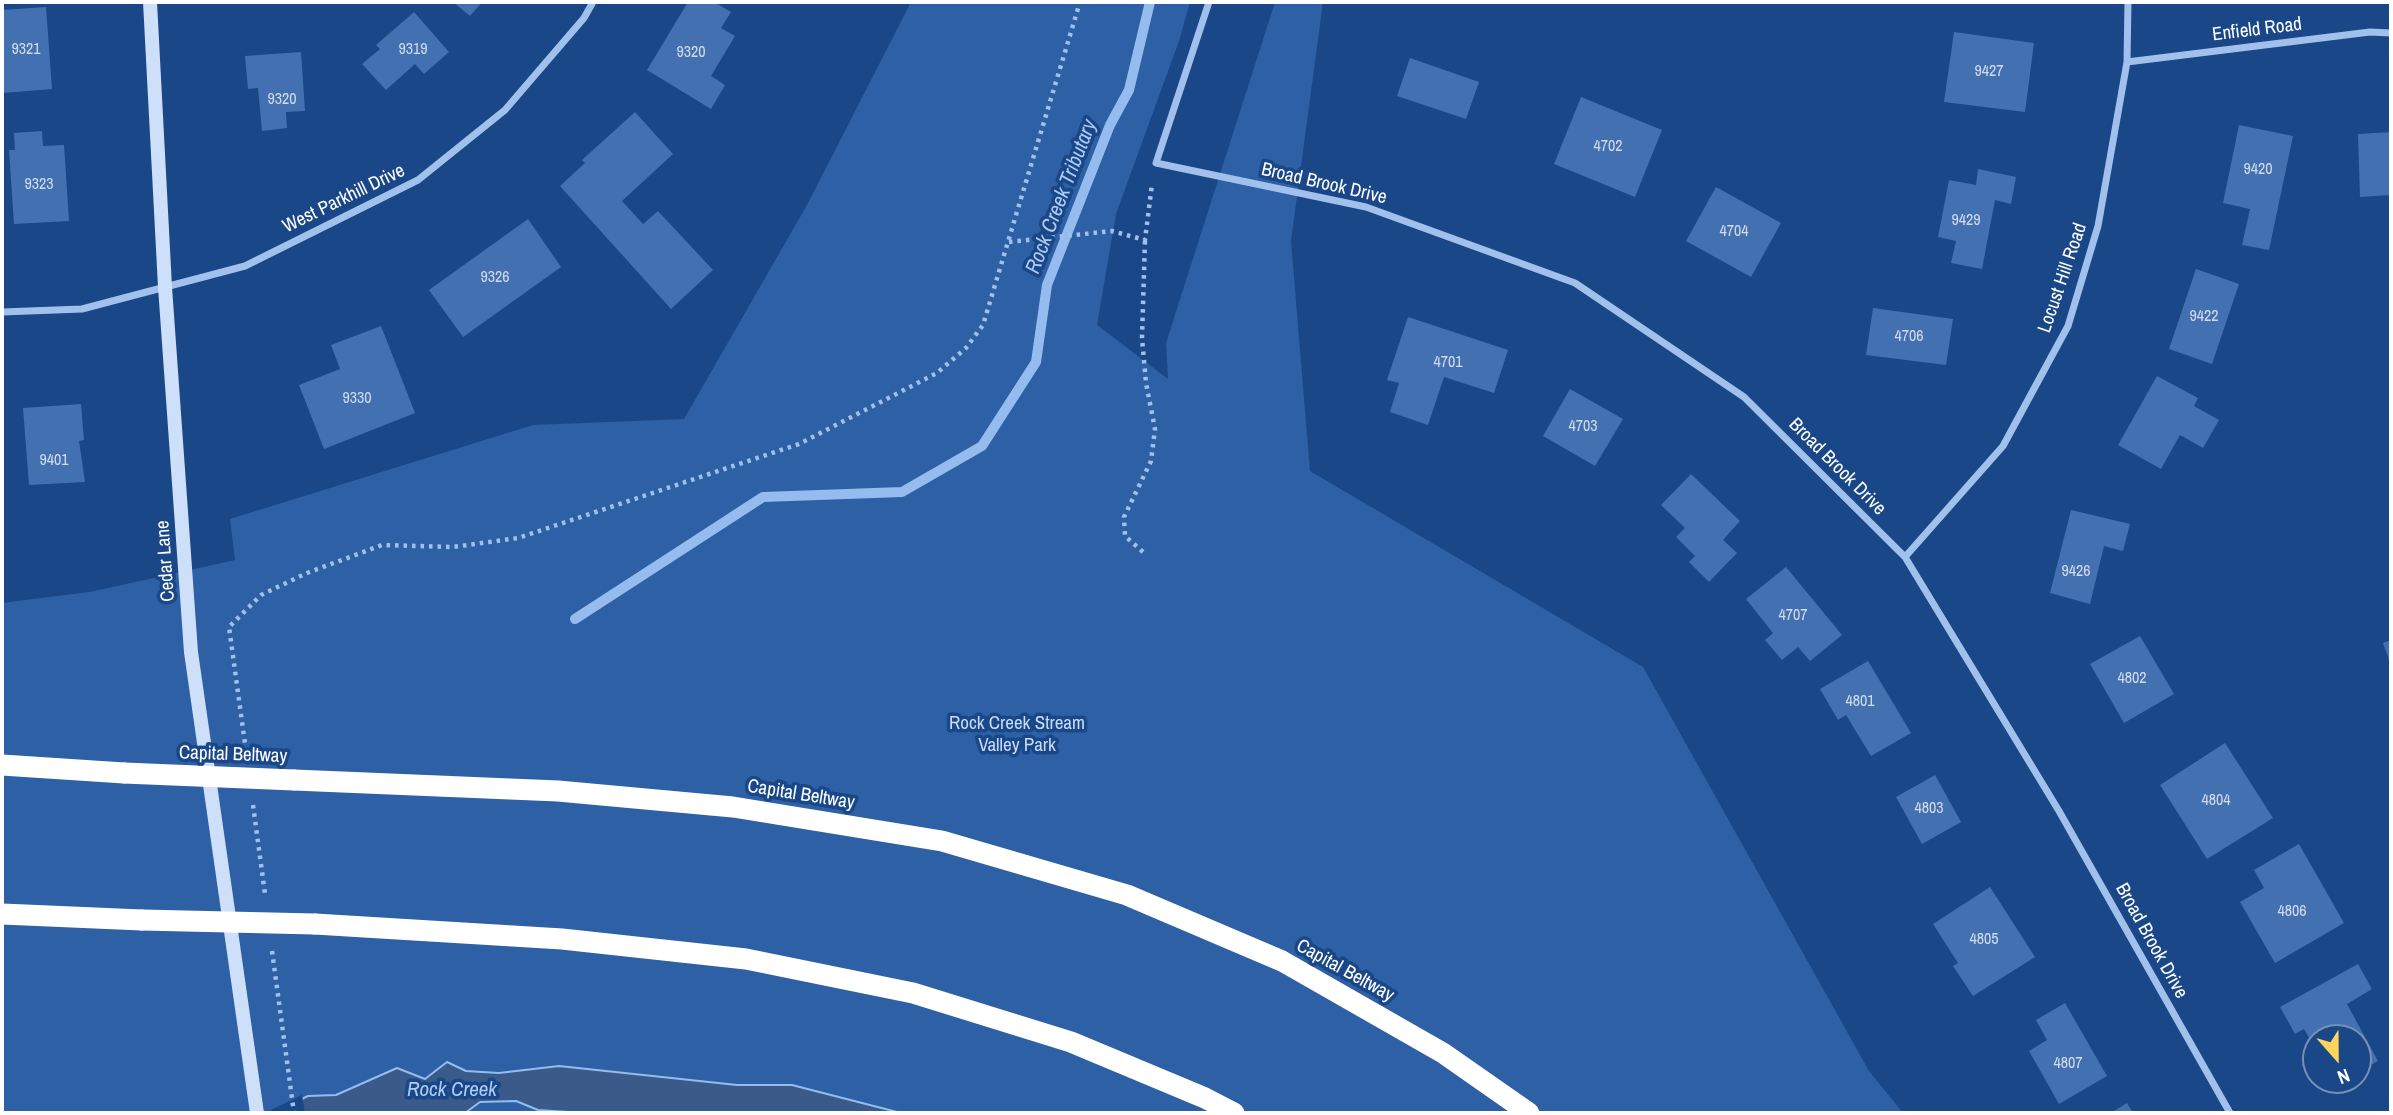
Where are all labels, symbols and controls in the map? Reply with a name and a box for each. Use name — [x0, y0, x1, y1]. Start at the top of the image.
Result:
street label: Enfield Road — [2211, 13, 2303, 47]
house number: 9321 — [11, 40, 41, 60]
house number: 9319 — [398, 40, 428, 60]
house number: 9320 — [676, 43, 706, 63]
house number: 9427 — [1974, 62, 2004, 82]
house number: 9320 — [267, 90, 297, 110]
water label: Rock Creek Tributary — [1021, 116, 1103, 278]
house number: 4702 — [1593, 137, 1623, 157]
street label: Broad Brook Drive — [1259, 158, 1389, 210]
street label: West Parkhill Drive — [279, 160, 409, 238]
house number: 9420 — [2243, 160, 2273, 180]
house number: 9323 — [24, 175, 54, 195]
house number: 9429 — [1951, 211, 1981, 231]
street label: Locust Hill Road — [2034, 220, 2092, 336]
house number: 4704 — [1719, 222, 1749, 242]
house number: 9326 — [480, 268, 510, 288]
house number: 9422 — [2189, 307, 2219, 327]
house number: 4706 — [1894, 327, 1924, 347]
house number: 4701 — [1433, 353, 1463, 373]
house number: 9330 — [342, 389, 372, 409]
street label: Broad Brook Drive — [1784, 414, 1890, 520]
house number: 4703 — [1568, 417, 1598, 437]
house number: 9401 — [39, 451, 69, 471]
street label: Cedar Lane — [152, 520, 180, 602]
house number: 9426 — [2061, 562, 2091, 582]
house number: 4707 — [1778, 606, 1808, 626]
house number: 4802 — [2117, 669, 2147, 689]
house number: 4801 — [1845, 692, 1875, 712]
park label: Rock Creek Stream Valley Park — [949, 713, 1085, 757]
street label: Capital Beltway — [179, 742, 287, 768]
street label: Capital Beltway — [746, 775, 856, 815]
house number: 4804 — [2201, 791, 2231, 811]
house number: 4803 — [1914, 799, 1944, 819]
street label: Broad Brook Drive — [2110, 879, 2192, 1003]
house number: 4806 — [2277, 902, 2307, 922]
house number: 4805 — [1969, 930, 1999, 950]
street label: Capital Beltway — [1292, 935, 1398, 1007]
north arrow — [2302, 1024, 2372, 1094]
house number: 4807 — [2053, 1054, 2083, 1074]
text: N — [2334, 1063, 2354, 1091]
water label: Rock Creek — [407, 1077, 497, 1103]

